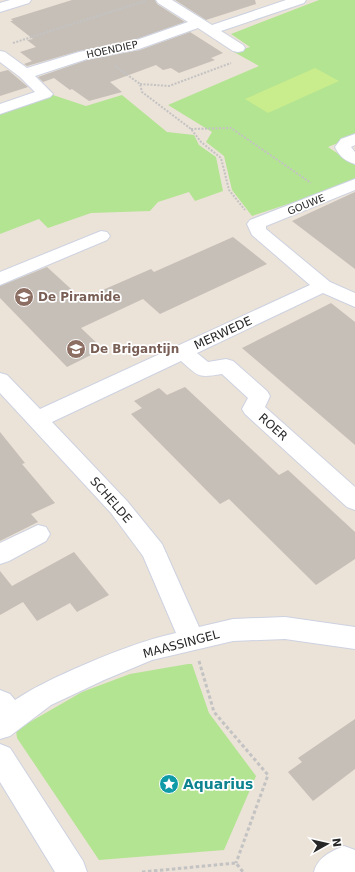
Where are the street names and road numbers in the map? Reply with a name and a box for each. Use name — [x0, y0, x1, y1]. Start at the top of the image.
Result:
street label: HOENDIEP — [85, 39, 139, 60]
street label: GOUWE — [286, 192, 326, 217]
street label: MERWEDE — [192, 314, 254, 352]
street label: ROER — [256, 411, 290, 443]
street label: SCHELDE — [87, 474, 135, 526]
street label: MAASSINGEL — [141, 627, 221, 661]

